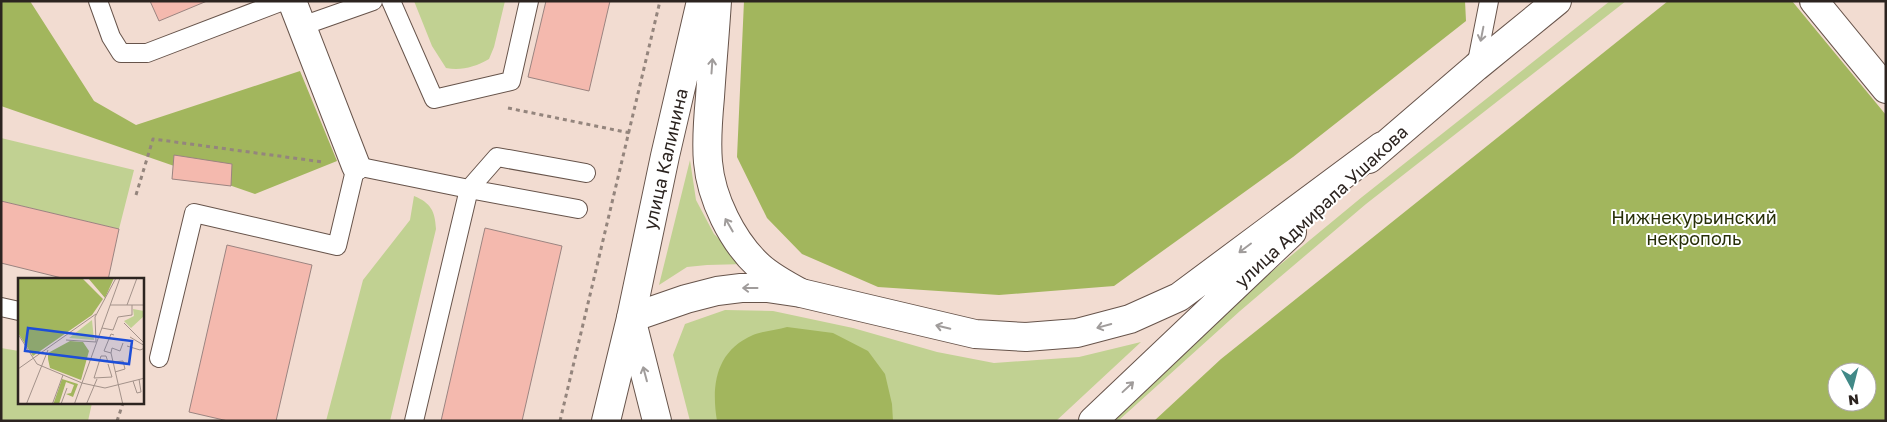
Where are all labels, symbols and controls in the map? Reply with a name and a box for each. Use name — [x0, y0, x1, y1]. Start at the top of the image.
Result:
one-way arrow — [1477, 25, 1487, 41]
one-way arrow — [708, 58, 717, 74]
street label: улица Калинина — [638, 86, 692, 232]
street label: улица Адмирала Ушакова — [1230, 120, 1412, 292]
park label: Нижнекурьинский некрополь — [1611, 206, 1777, 249]
one-way arrow — [723, 218, 733, 232]
one-way arrow — [1239, 243, 1252, 254]
inset map — [18, 278, 144, 404]
one-way arrow — [742, 283, 758, 293]
one-way arrow — [936, 322, 952, 331]
one-way arrow — [1096, 322, 1112, 332]
north arrow — [1827, 362, 1877, 412]
one-way arrow — [640, 366, 649, 382]
one-way arrow — [1122, 381, 1134, 393]
text: N — [1847, 391, 1860, 409]

